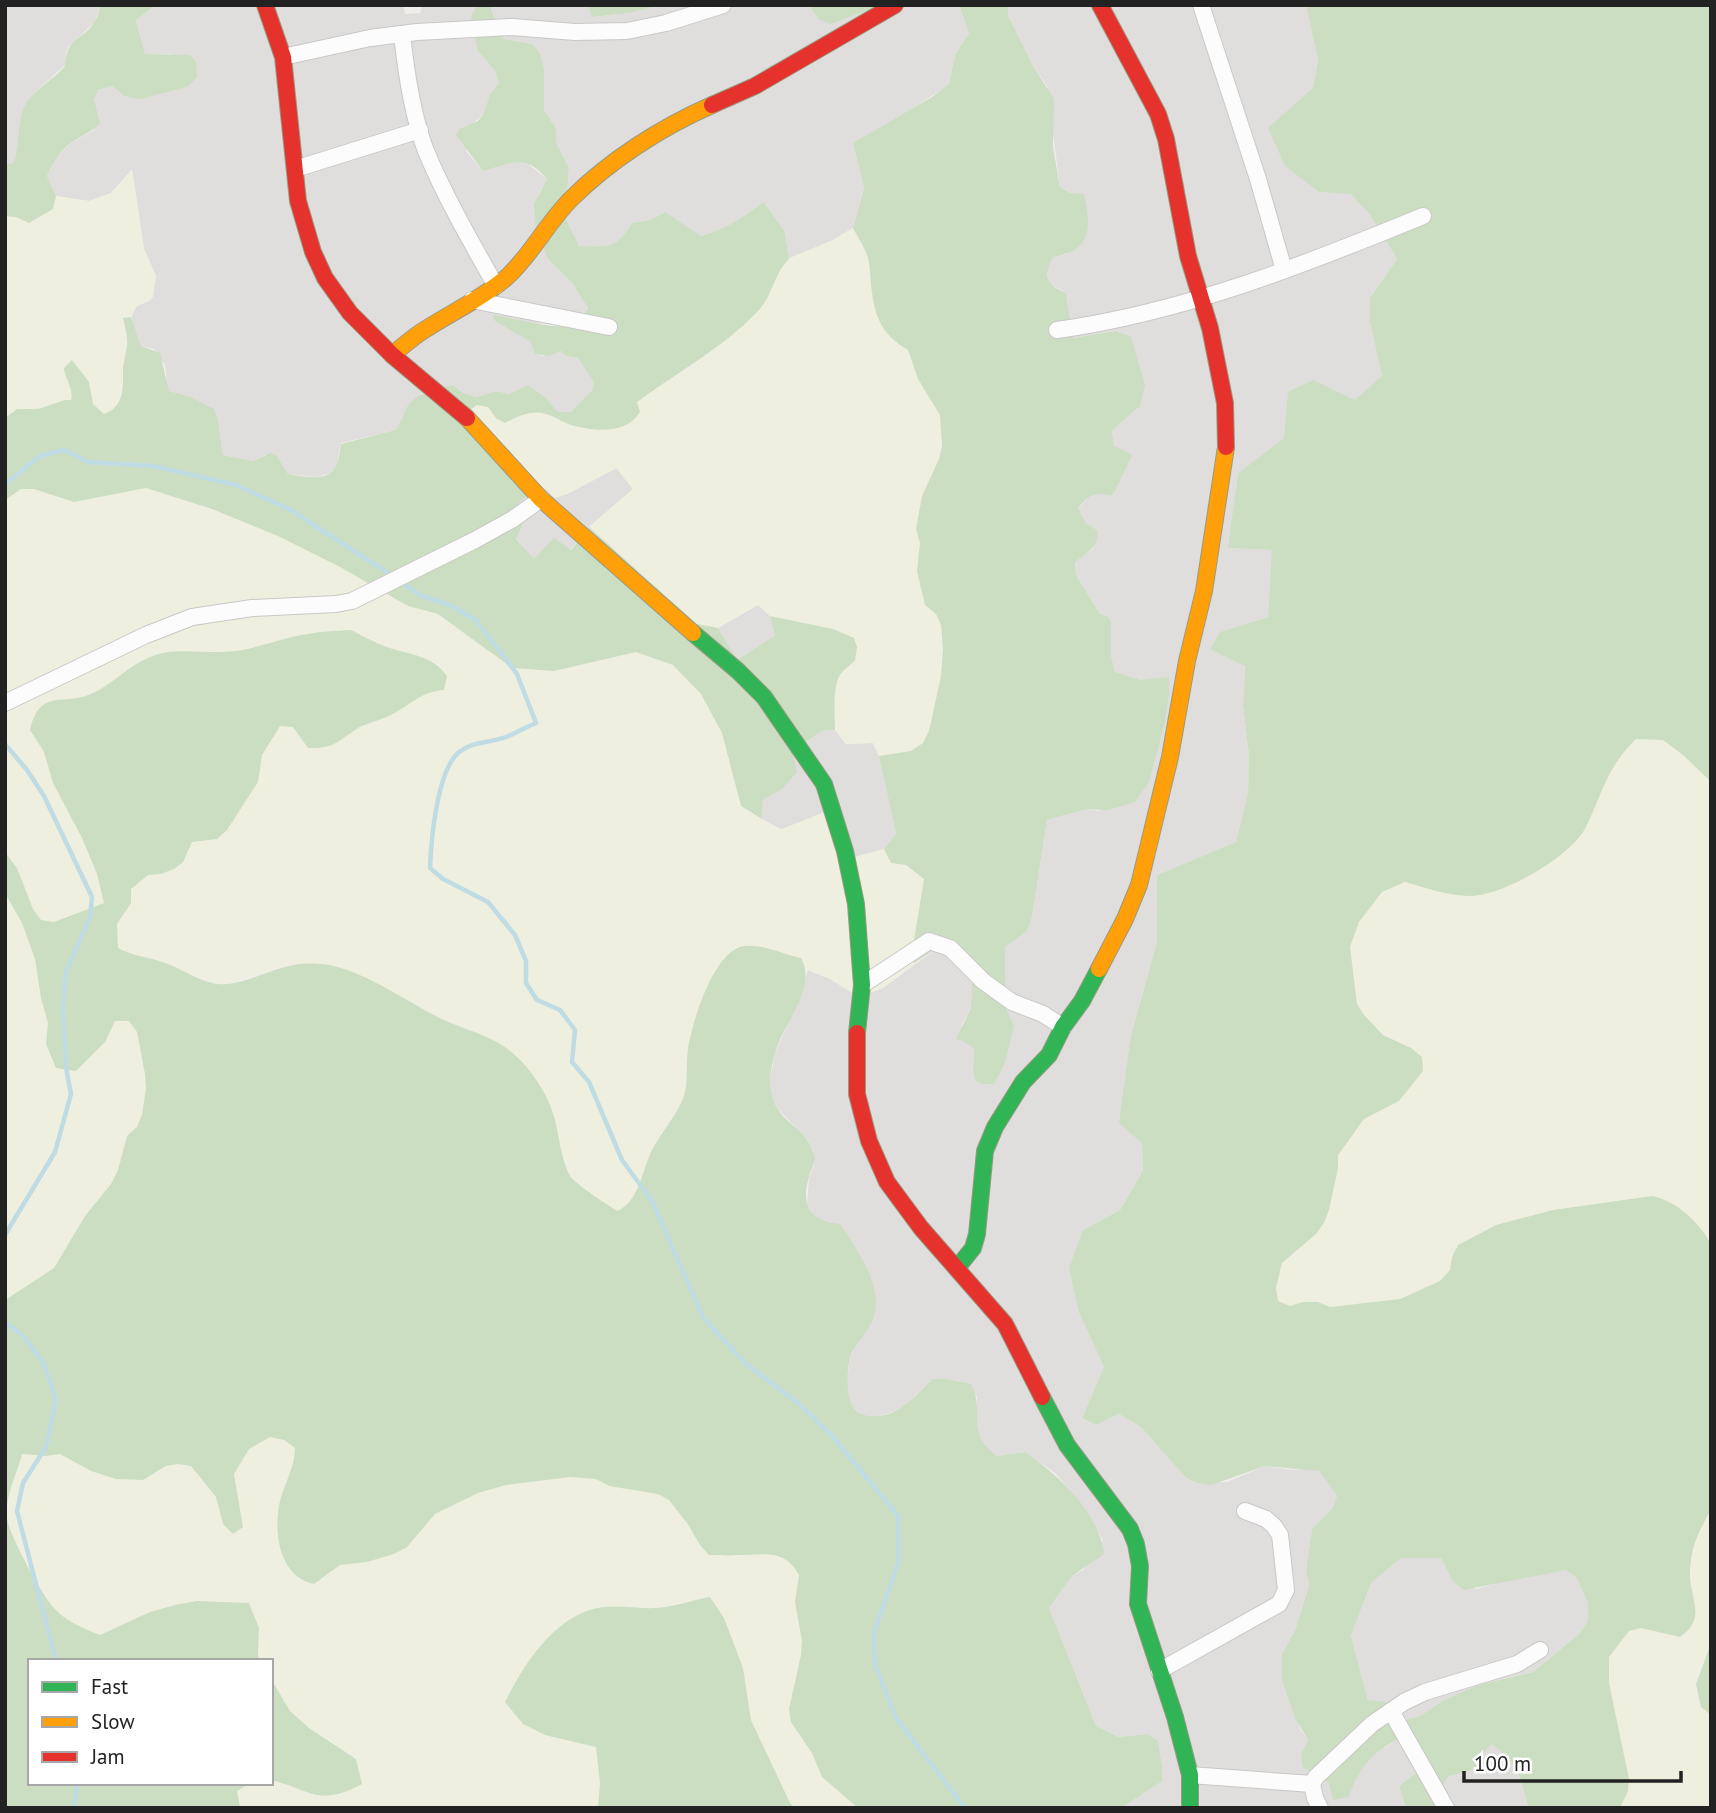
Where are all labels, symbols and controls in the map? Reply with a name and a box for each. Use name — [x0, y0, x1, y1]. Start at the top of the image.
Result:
legend — [28, 1659, 273, 1785]
text: Fast — [91, 1673, 128, 1700]
text: Slow — [91, 1708, 135, 1735]
scale bar — [1464, 1740, 1681, 1784]
text: Jam — [90, 1743, 125, 1770]
text: 100 m — [1474, 1750, 1531, 1777]

